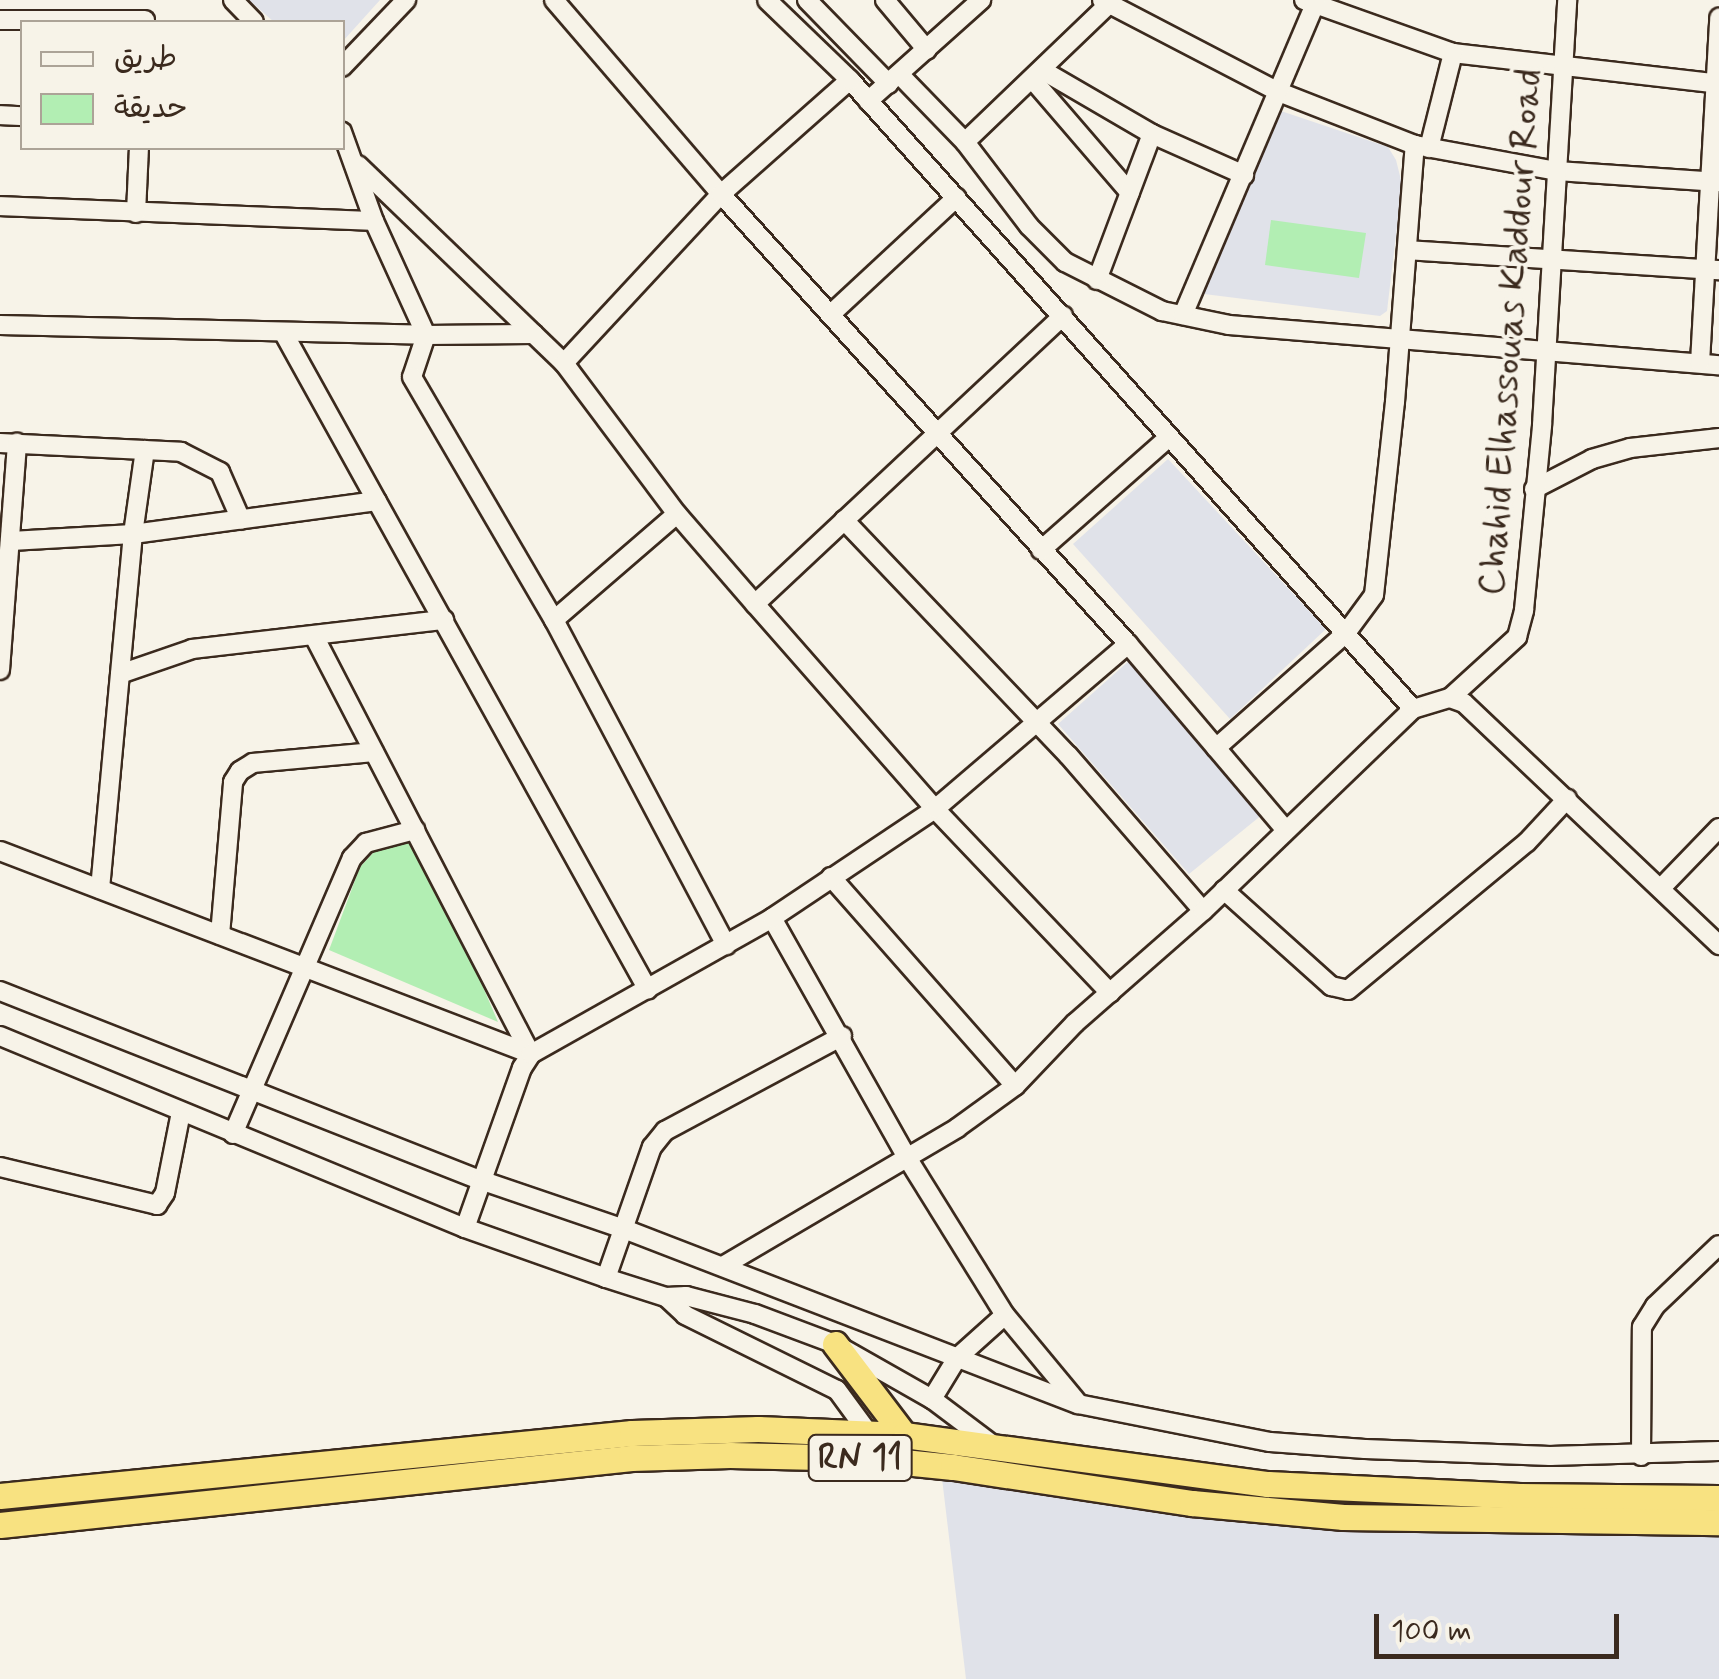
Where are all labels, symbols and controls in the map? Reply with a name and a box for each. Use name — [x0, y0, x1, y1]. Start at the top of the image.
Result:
legend — [20, 20, 345, 150]
text: طريق — [114, 39, 177, 78]
street label: Chahid Elhassouas Kaddour Road — [1470, 69, 1552, 595]
text: حديقة — [114, 89, 188, 128]
road number: RN 11 — [808, 1428, 912, 1488]
scale bar — [1379, 1594, 1624, 1656]
text: 100 m — [1391, 1612, 1472, 1651]

